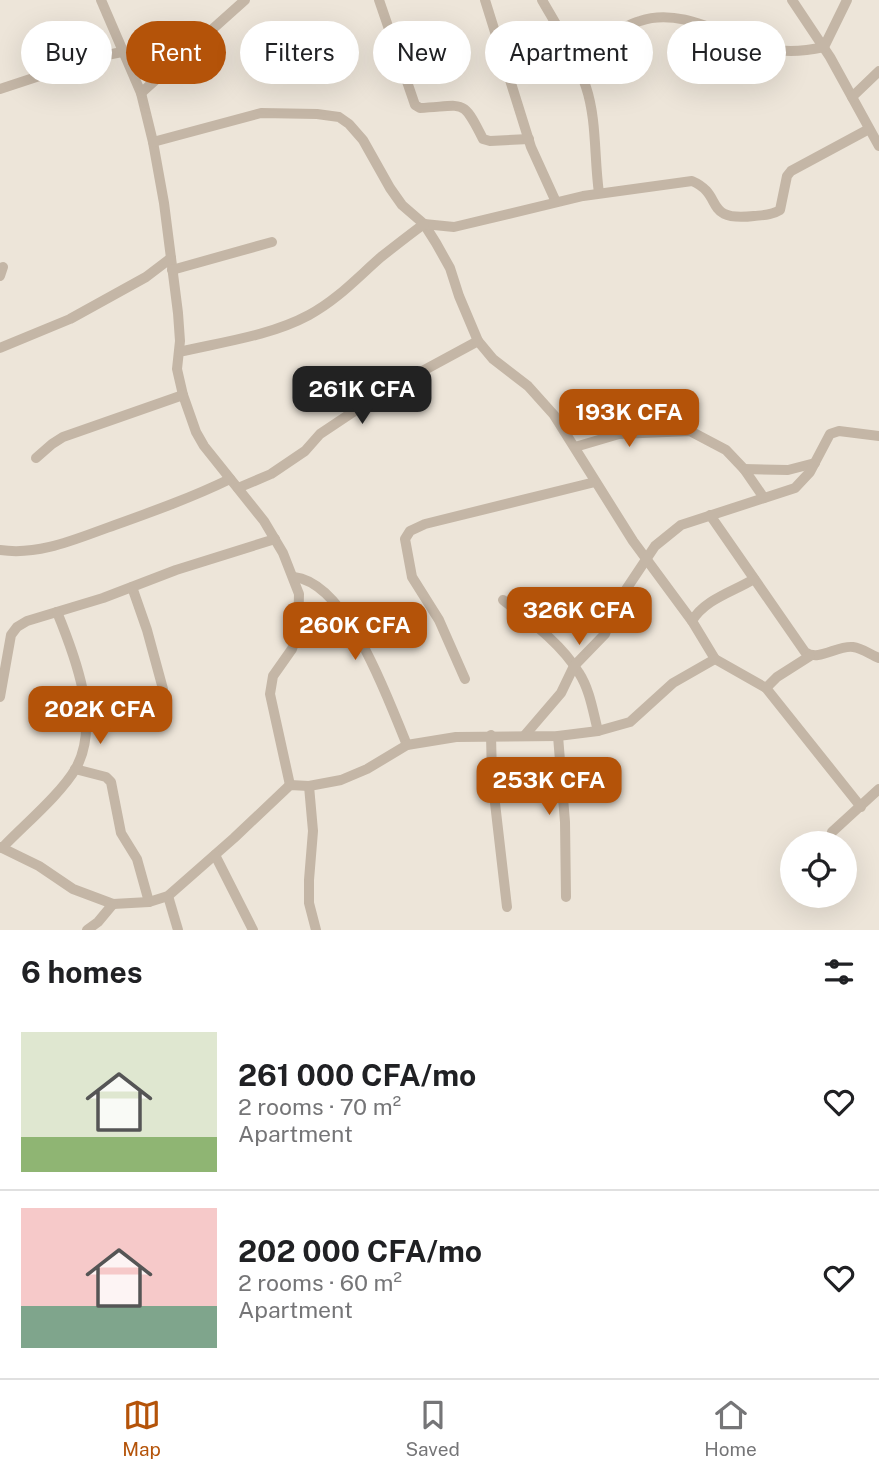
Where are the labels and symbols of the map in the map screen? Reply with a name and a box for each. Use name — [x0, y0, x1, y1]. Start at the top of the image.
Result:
pin: 261K CFA — [290, 366, 434, 426]
pin: 193K CFA — [557, 390, 701, 449]
pin: 326K CFA — [507, 588, 651, 647]
pin: 260K CFA — [283, 602, 427, 662]
pin: 202K CFA — [28, 686, 172, 746]
pin: 253K CFA — [477, 758, 621, 817]

